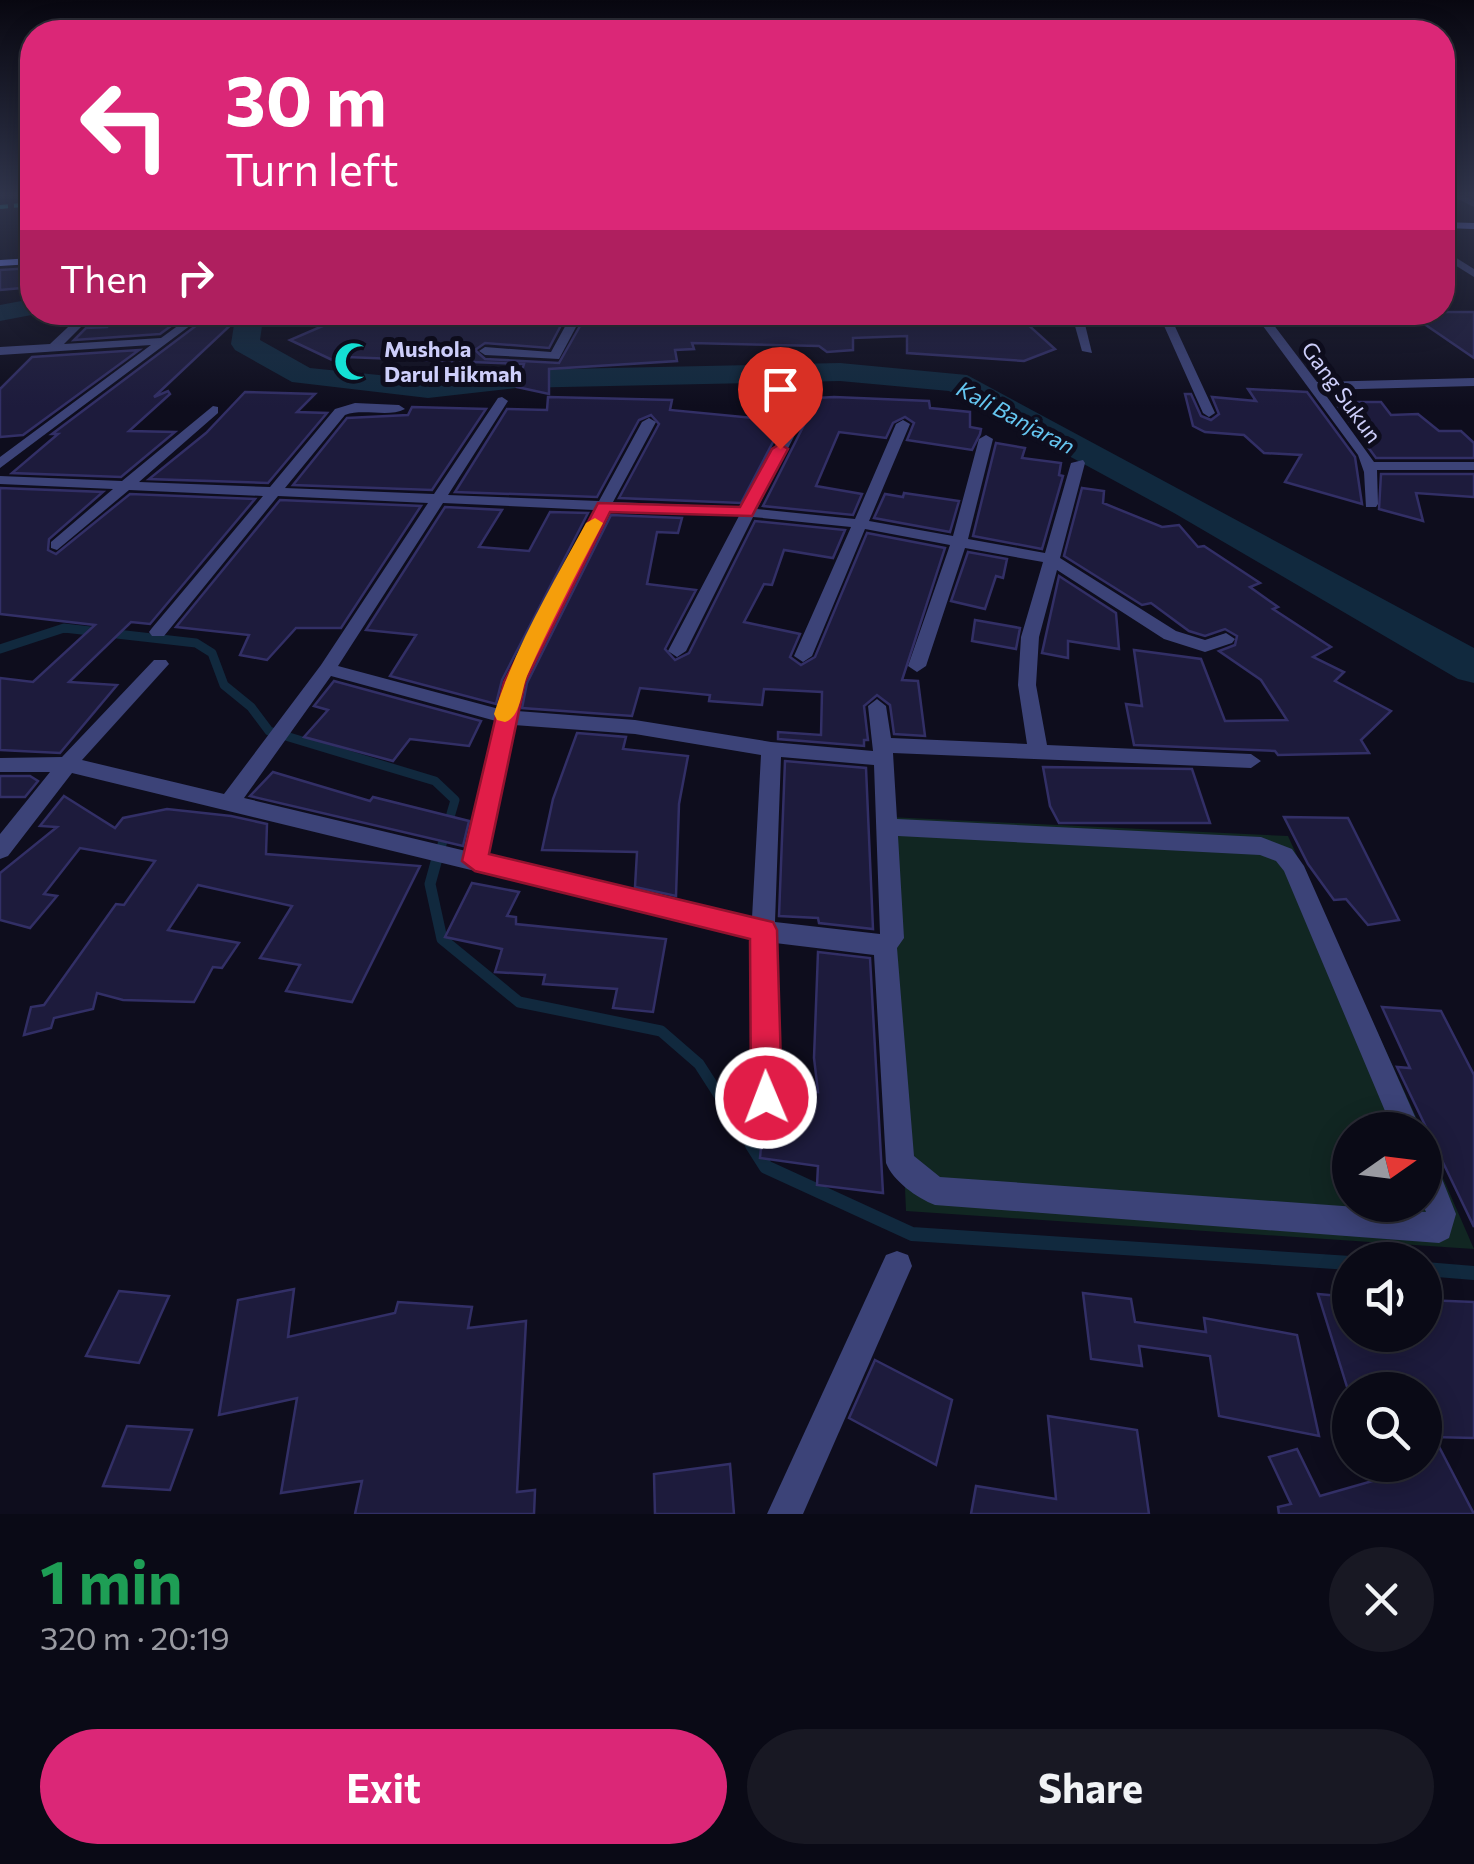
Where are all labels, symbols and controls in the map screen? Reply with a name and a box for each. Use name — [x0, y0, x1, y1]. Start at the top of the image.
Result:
text: 30 m — [225, 55, 387, 140]
icon: left — [60, 60, 190, 190]
text: Turn left — [225, 140, 399, 195]
icon: right — [168, 250, 223, 305]
text: Then — [60, 254, 148, 301]
place label: Mushola Darul Hikmah — [384, 335, 522, 387]
street label: Gang Sukun — [1296, 336, 1388, 448]
mosque icon: Mushola Darul Hikmah — [333, 340, 375, 382]
pin — [738, 347, 823, 450]
icon: arrive — [753, 362, 808, 417]
water label: Kali Banjaran — [952, 375, 1080, 459]
position arrow — [714, 1046, 818, 1150]
north arrow — [1332, 1112, 1442, 1222]
map controls — [1332, 1112, 1442, 1482]
button: sound — [1332, 1242, 1442, 1352]
button: search — [1332, 1372, 1442, 1482]
text: 1 min — [40, 1543, 182, 1616]
button: close — [1329, 1547, 1434, 1652]
text: 320 m · 20:19 — [40, 1617, 230, 1657]
button: Exit — [40, 1729, 727, 1844]
button: Share — [747, 1729, 1434, 1844]

